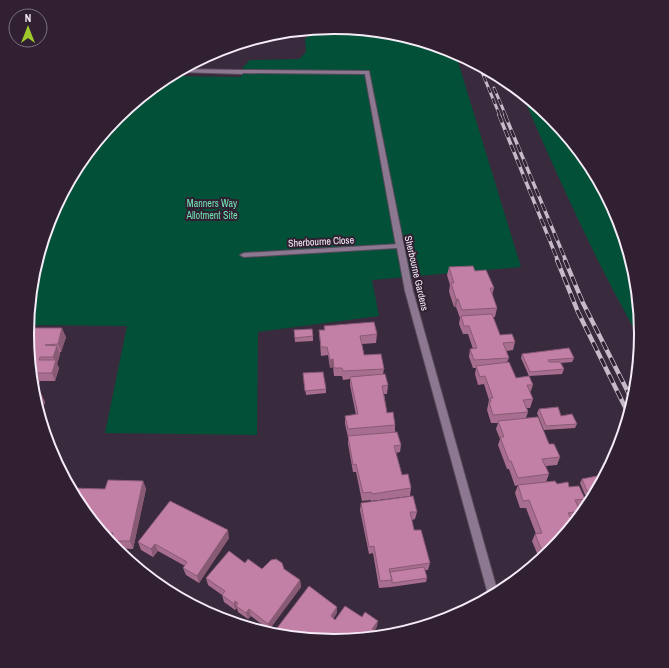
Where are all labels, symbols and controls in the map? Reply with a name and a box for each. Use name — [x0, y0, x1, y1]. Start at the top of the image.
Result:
north arrow — [8, 8, 48, 48]
text: N — [25, 11, 31, 25]
park label: Manners Way Allotment Site — [185, 197, 238, 222]
street label: Sherbourne Close — [288, 233, 355, 250]
street label: Sherbourne Gardens — [402, 234, 431, 312]

